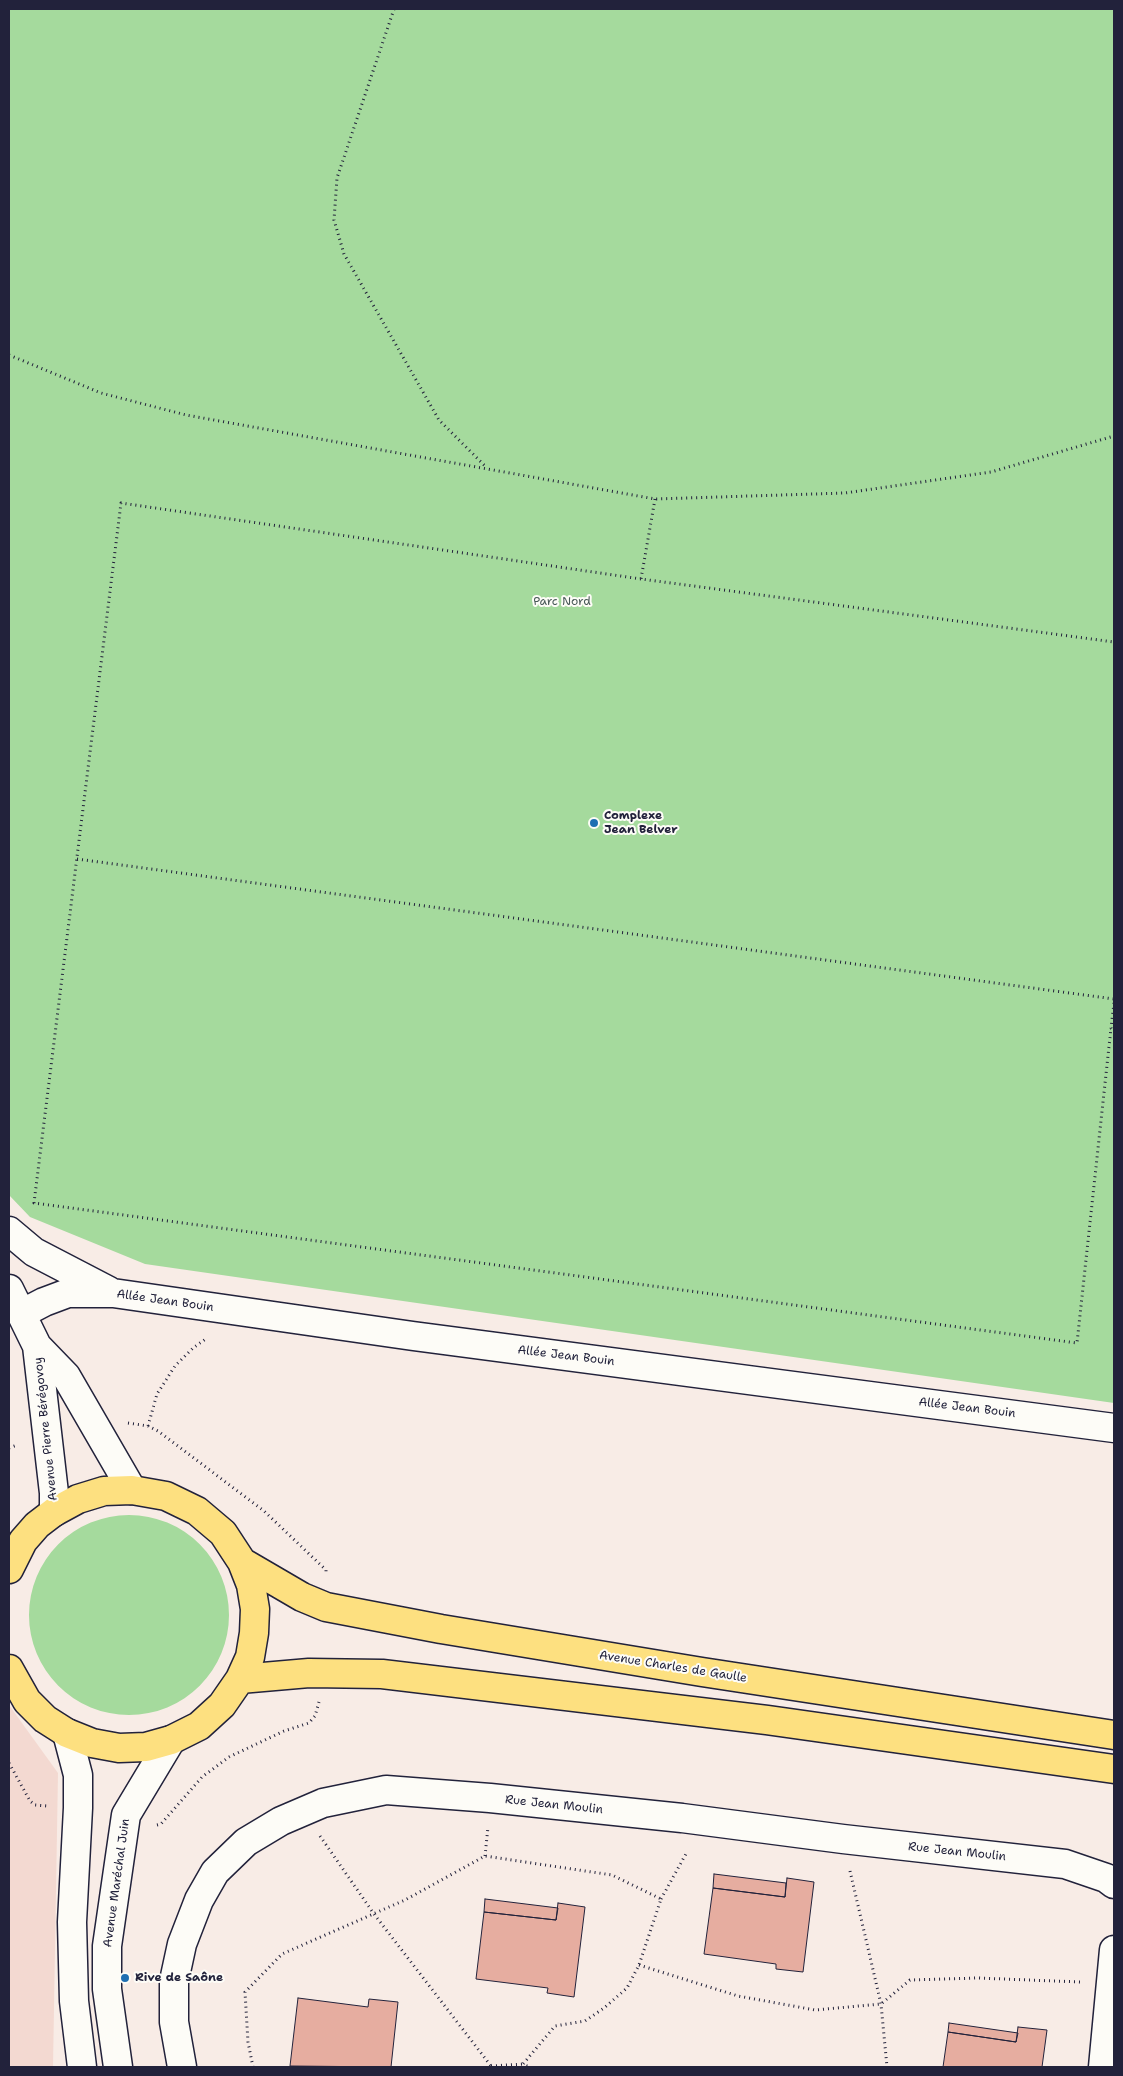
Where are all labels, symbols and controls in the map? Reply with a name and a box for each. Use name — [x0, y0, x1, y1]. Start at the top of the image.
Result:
park label: Parc Nord — [533, 595, 591, 609]
place label: Complexe Jean Belver — [604, 809, 678, 837]
marker: Complexe Jean Belver — [588, 817, 600, 829]
street label: Allée Jean Bouin — [116, 1287, 214, 1315]
street label: Allée Jean Bouin — [517, 1343, 615, 1369]
street label: Avenue Pierre Bérégovoy — [31, 1357, 61, 1501]
street label: Allée Jean Bouin — [918, 1395, 1016, 1421]
street label: Avenue Charles de Gaulle — [598, 1648, 748, 1686]
street label: Rue Jean Moulin — [504, 1793, 604, 1817]
street label: Avenue Maréchal Juin — [101, 1818, 133, 1948]
street label: Rue Jean Moulin — [907, 1840, 1007, 1864]
place label: Rive de Saône — [135, 1971, 223, 1985]
marker: Rive de Saône — [119, 1972, 131, 1984]

